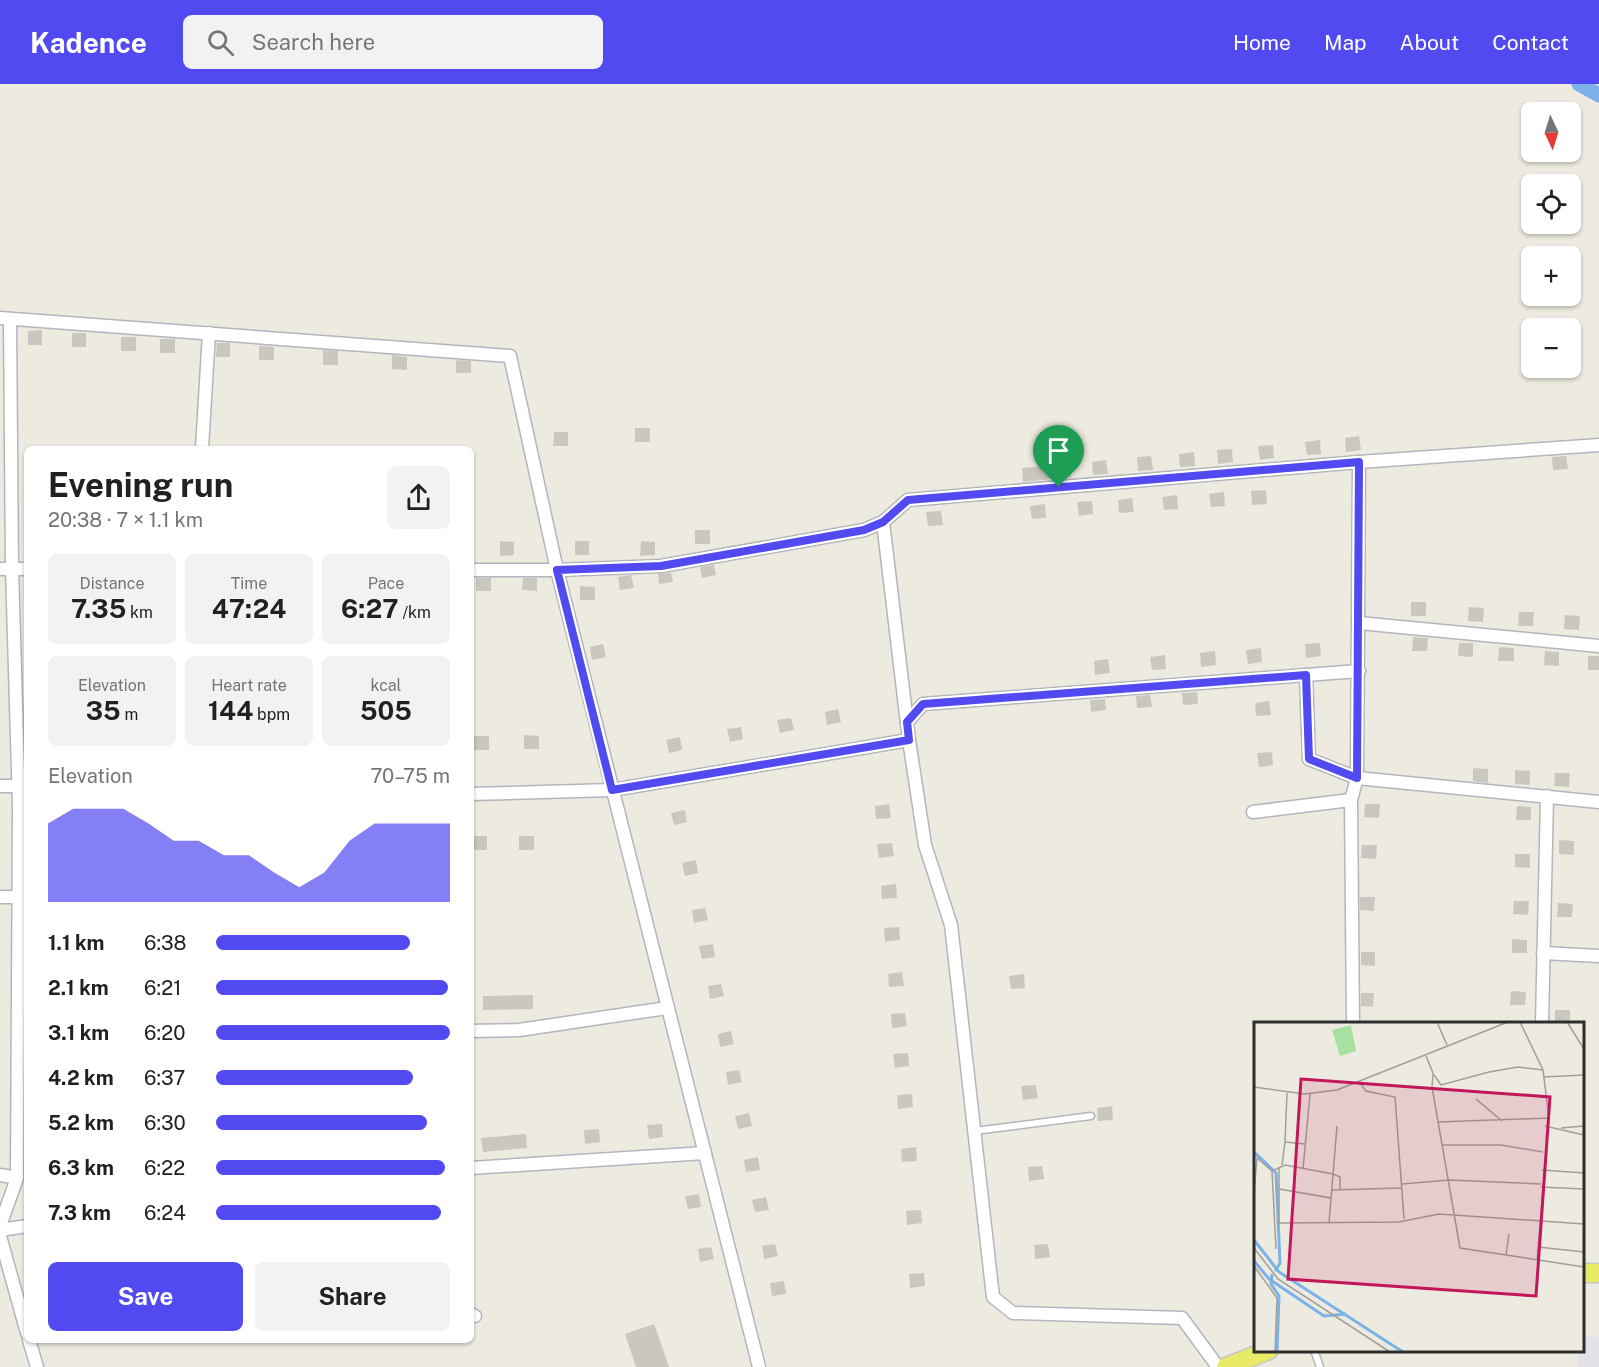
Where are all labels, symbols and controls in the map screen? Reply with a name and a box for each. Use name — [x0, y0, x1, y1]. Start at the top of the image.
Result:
search box — [183, 15, 603, 69]
text: Kadence — [30, 26, 147, 59]
icon: search — [204, 26, 237, 59]
text: Search here — [252, 29, 375, 55]
text: Home — [1233, 30, 1291, 55]
text: Map — [1324, 30, 1367, 55]
text: About — [1400, 30, 1459, 55]
text: Contact — [1492, 30, 1569, 55]
north arrow — [1521, 102, 1581, 162]
map controls — [1521, 102, 1581, 378]
button: locate — [1521, 174, 1581, 234]
button: + — [1521, 246, 1581, 306]
button: − — [1521, 318, 1581, 378]
pin — [1033, 425, 1084, 487]
icon: arrive — [1042, 434, 1075, 467]
text: Evening run — [48, 466, 233, 504]
button: share — [387, 466, 450, 529]
text: 20:38 · 7 × 1.1 km — [48, 508, 203, 532]
text: Distance — [80, 574, 144, 593]
text: Time — [231, 574, 267, 593]
text: Pace — [368, 574, 404, 593]
text: 7.35 — [71, 593, 126, 624]
text: 47:24 — [212, 593, 286, 624]
text: 6:27 — [341, 593, 399, 624]
text: km — [126, 603, 153, 622]
text: /km — [399, 603, 431, 622]
text: Elevation — [78, 676, 146, 695]
text: Heart rate — [211, 676, 287, 695]
text: kcal — [371, 676, 401, 695]
text: 35 — [86, 695, 121, 726]
text: 144 — [208, 695, 253, 726]
text: 505 — [360, 695, 412, 726]
text: m — [121, 705, 138, 724]
text: bpm — [253, 705, 290, 724]
text: Elevation — [48, 764, 133, 788]
text: 70–75 m — [370, 764, 450, 788]
text: 1.1 km — [48, 931, 105, 955]
text: 6:38 — [144, 931, 186, 955]
text: 2.1 km — [48, 976, 109, 1000]
text: 6:21 — [144, 976, 181, 1000]
text: 3.1 km — [48, 1021, 109, 1045]
text: 6:20 — [144, 1021, 186, 1045]
inset map — [1254, 1022, 1584, 1352]
text: 4.2 km — [48, 1066, 114, 1090]
text: 6:37 — [144, 1066, 185, 1090]
text: 5.2 km — [48, 1111, 114, 1135]
text: 6:30 — [144, 1111, 186, 1135]
text: 6.3 km — [48, 1156, 114, 1180]
text: 6:22 — [144, 1156, 185, 1180]
text: 7.3 km — [48, 1201, 111, 1225]
text: 6:24 — [144, 1201, 186, 1225]
button: Save — [48, 1262, 243, 1331]
button: Share — [255, 1262, 450, 1331]

